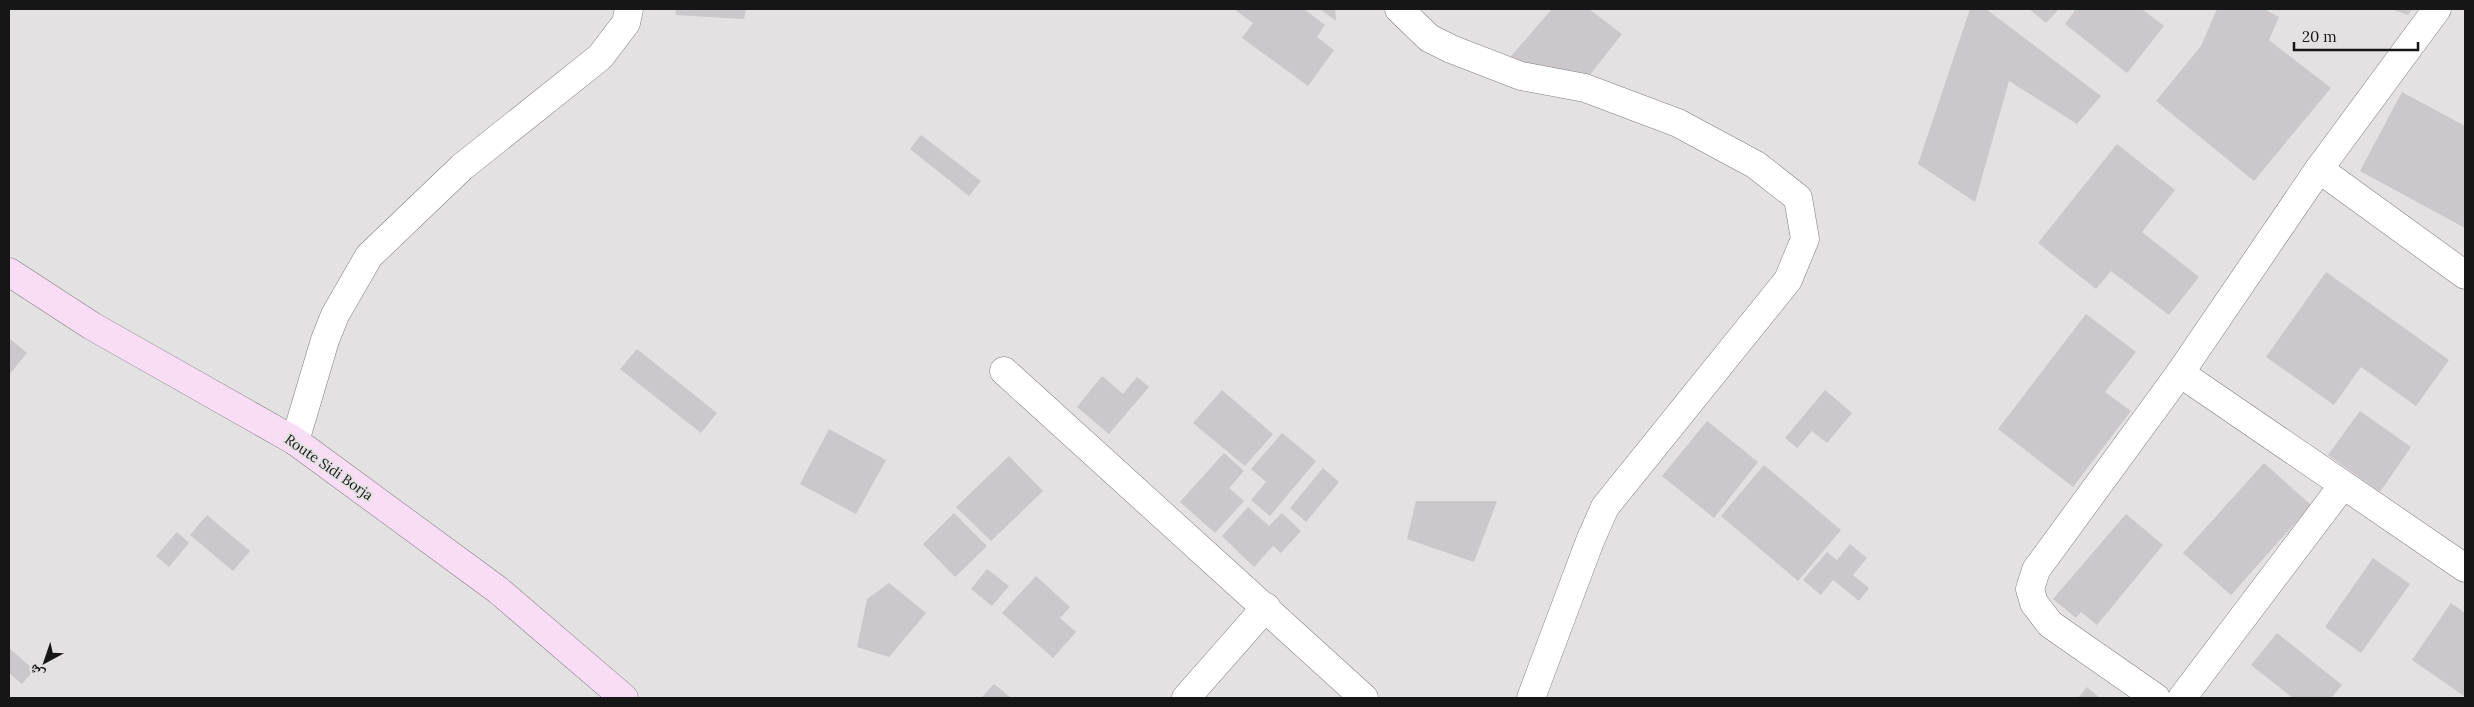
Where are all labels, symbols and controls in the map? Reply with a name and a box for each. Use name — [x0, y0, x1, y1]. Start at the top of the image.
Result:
scale bar — [2294, 20, 2418, 52]
text: 20 m — [2302, 27, 2337, 46]
street label: Route Sidi Borja — [281, 430, 377, 504]
north arrow — [20, 637, 70, 687]
text: ش — [25, 660, 48, 684]

